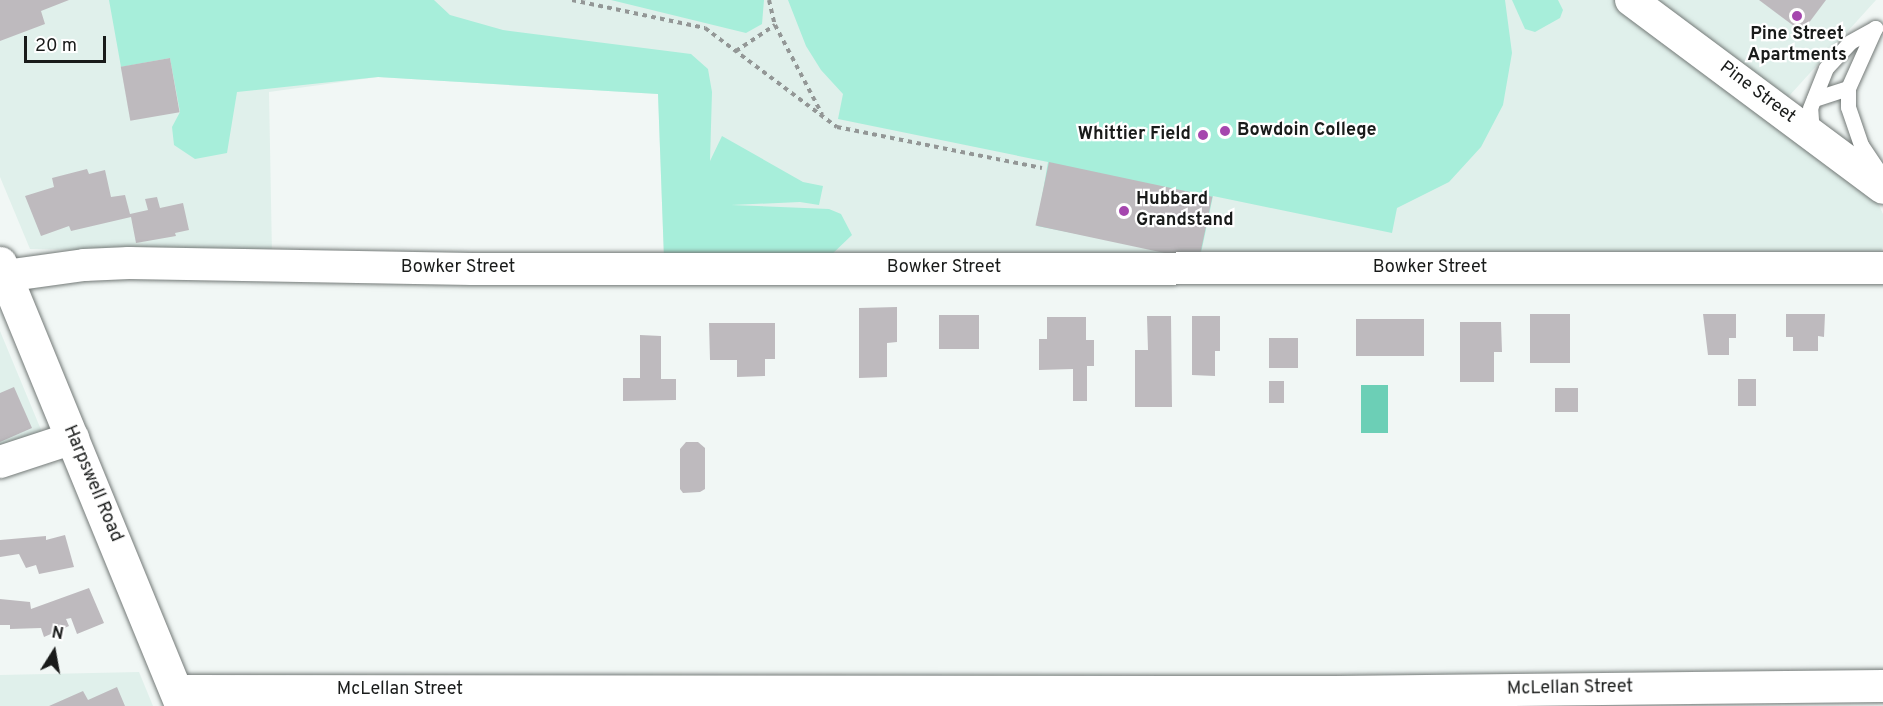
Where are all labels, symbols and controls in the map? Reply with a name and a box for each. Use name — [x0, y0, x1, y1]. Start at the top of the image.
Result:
marker: Pine Street Apartments — [1790, 9, 1804, 23]
scale bar — [27, 24, 110, 62]
place label: Pine Street Apartments — [1747, 25, 1847, 68]
text: 20 m — [35, 35, 77, 58]
street label: Pine Street — [1715, 57, 1799, 129]
place label: Bowdoin College — [1237, 120, 1376, 142]
place label: Whittier Field — [1078, 124, 1191, 146]
marker: Bowdoin College — [1218, 124, 1232, 138]
marker: Whittier Field — [1196, 128, 1210, 142]
place label: Hubbard Grandstand — [1136, 190, 1234, 232]
marker: Hubbard Grandstand — [1117, 204, 1131, 218]
street label: Bowker Street — [401, 257, 515, 279]
street label: Bowker Street — [887, 257, 1001, 279]
street label: Bowker Street — [1373, 257, 1487, 279]
street label: Harpswell Road — [58, 422, 126, 546]
north arrow — [24, 622, 84, 682]
text: N — [50, 623, 65, 645]
street label: McLellan Street — [1507, 677, 1633, 701]
street label: McLellan Street — [337, 679, 463, 701]

